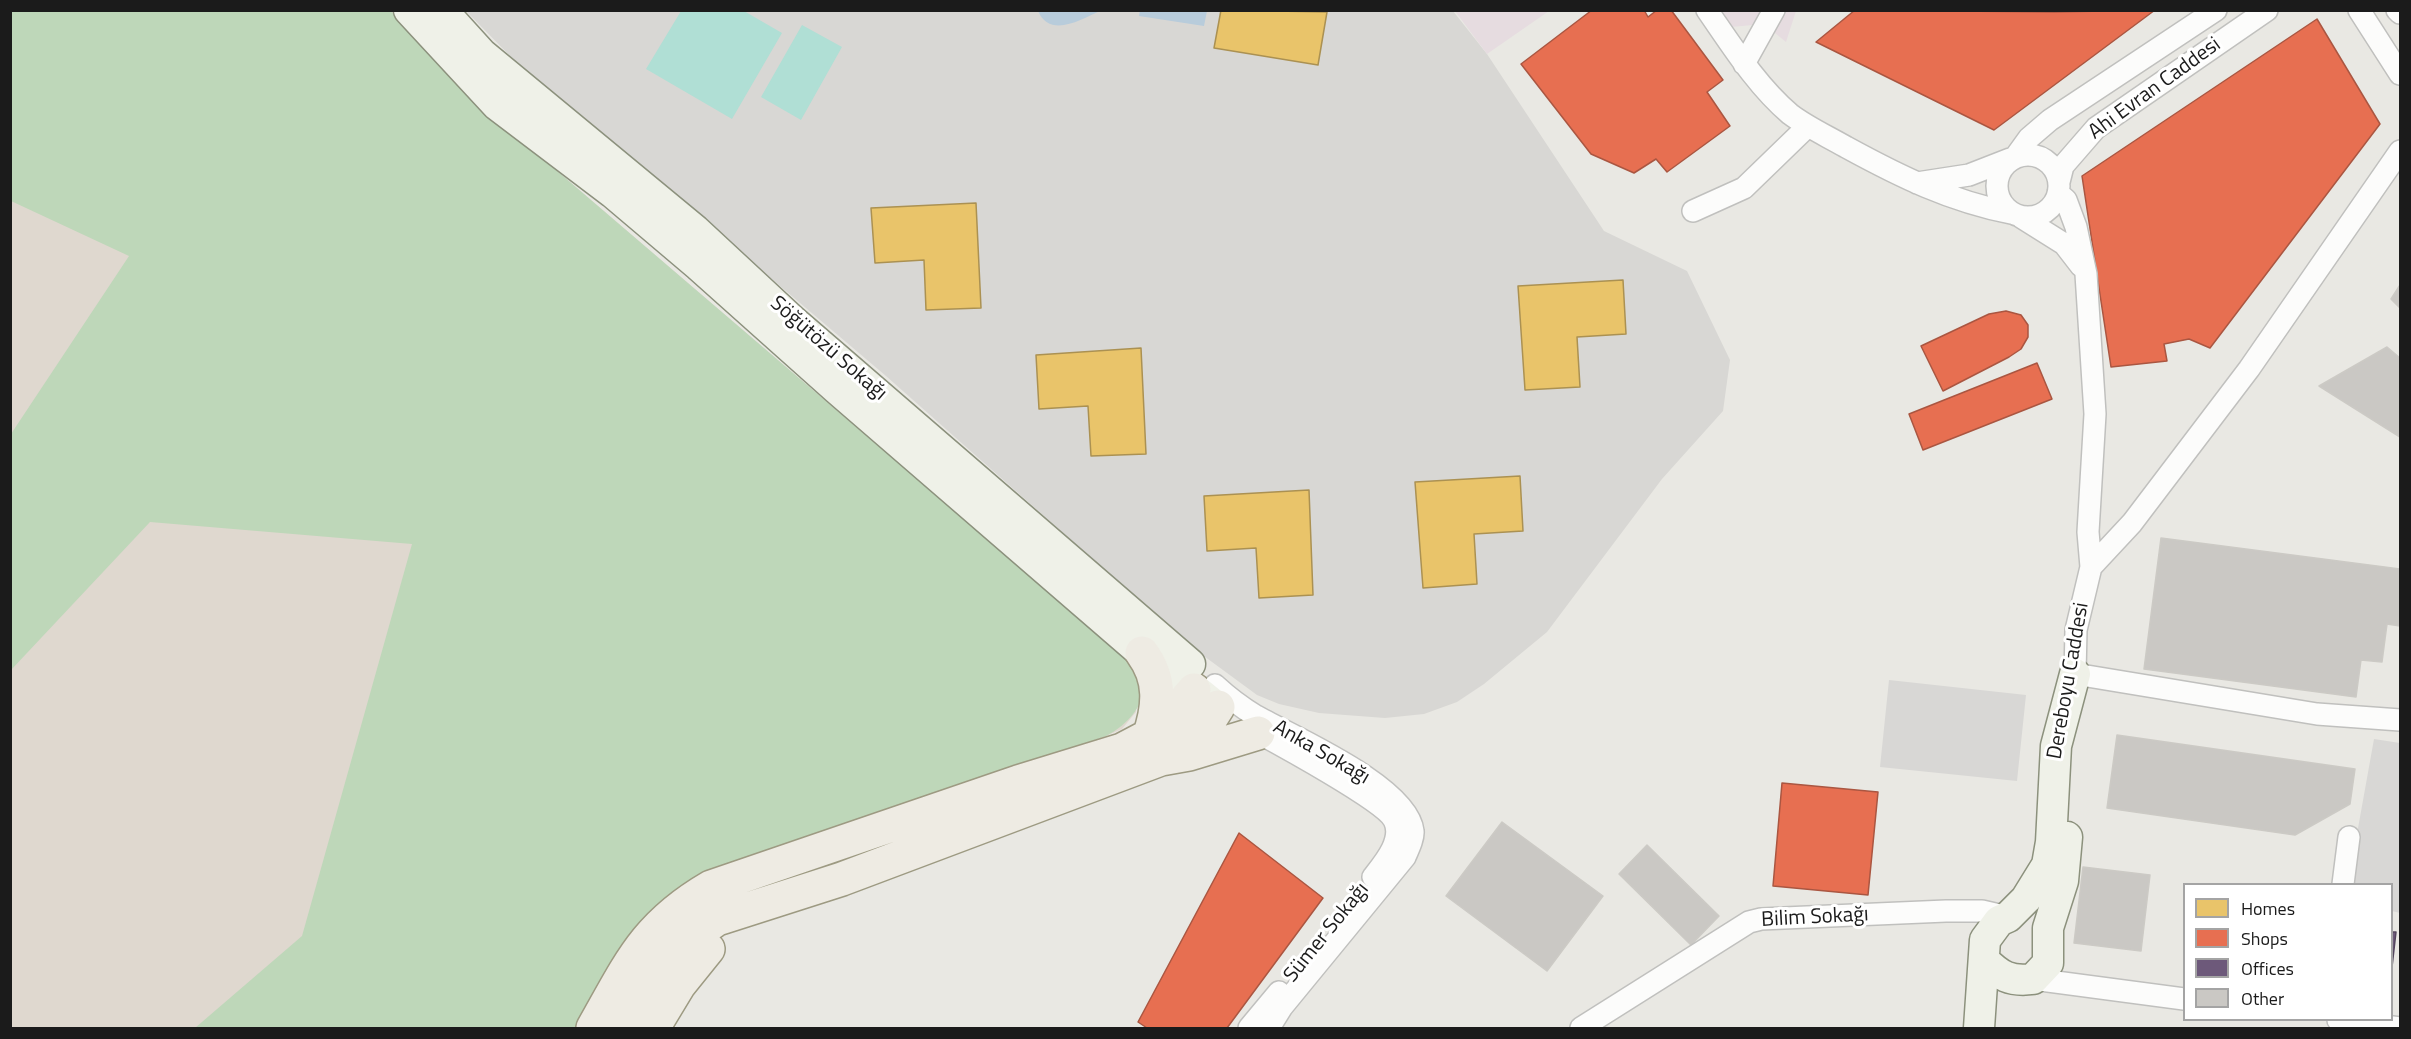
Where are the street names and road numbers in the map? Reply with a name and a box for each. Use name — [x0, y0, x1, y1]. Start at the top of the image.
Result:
street label: Ahi Evran Caddesi — [2084, 33, 2226, 145]
street label: Söğütözü Sokağı — [764, 291, 892, 407]
street label: Dereboyu Caddesi — [2043, 601, 2095, 761]
street label: Anka Sokağı — [1268, 715, 1374, 791]
street label: Sümer Sokağı — [1279, 878, 1375, 988]
street label: Bilim Sokağı — [1761, 903, 1869, 933]

